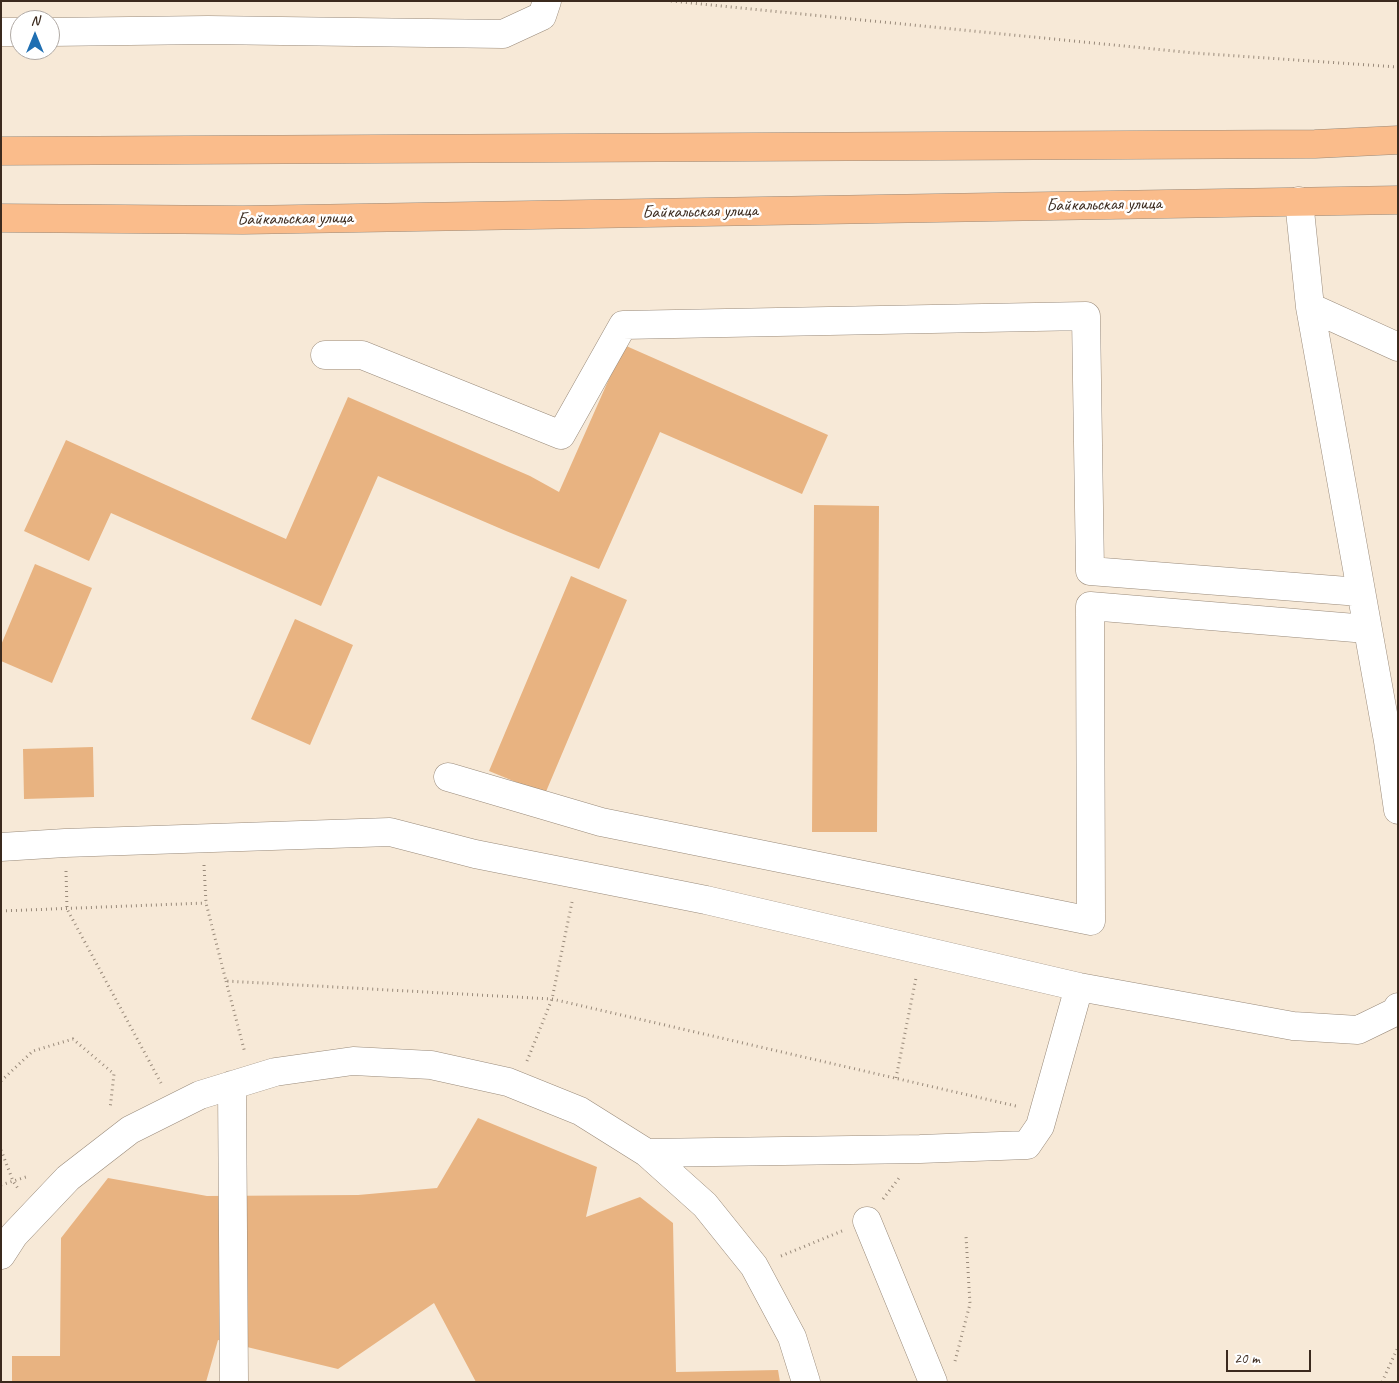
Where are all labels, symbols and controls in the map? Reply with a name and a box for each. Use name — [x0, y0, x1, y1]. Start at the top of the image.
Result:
north arrow — [10, 10, 60, 60]
text: N — [31, 12, 39, 29]
street label: Байкальская улица — [1046, 193, 1162, 217]
street label: Байкальская улица — [642, 200, 758, 224]
street label: Байкальская улица — [237, 207, 353, 231]
scale bar — [1229, 1340, 1314, 1372]
text: 20 m — [1234, 1349, 1260, 1368]

